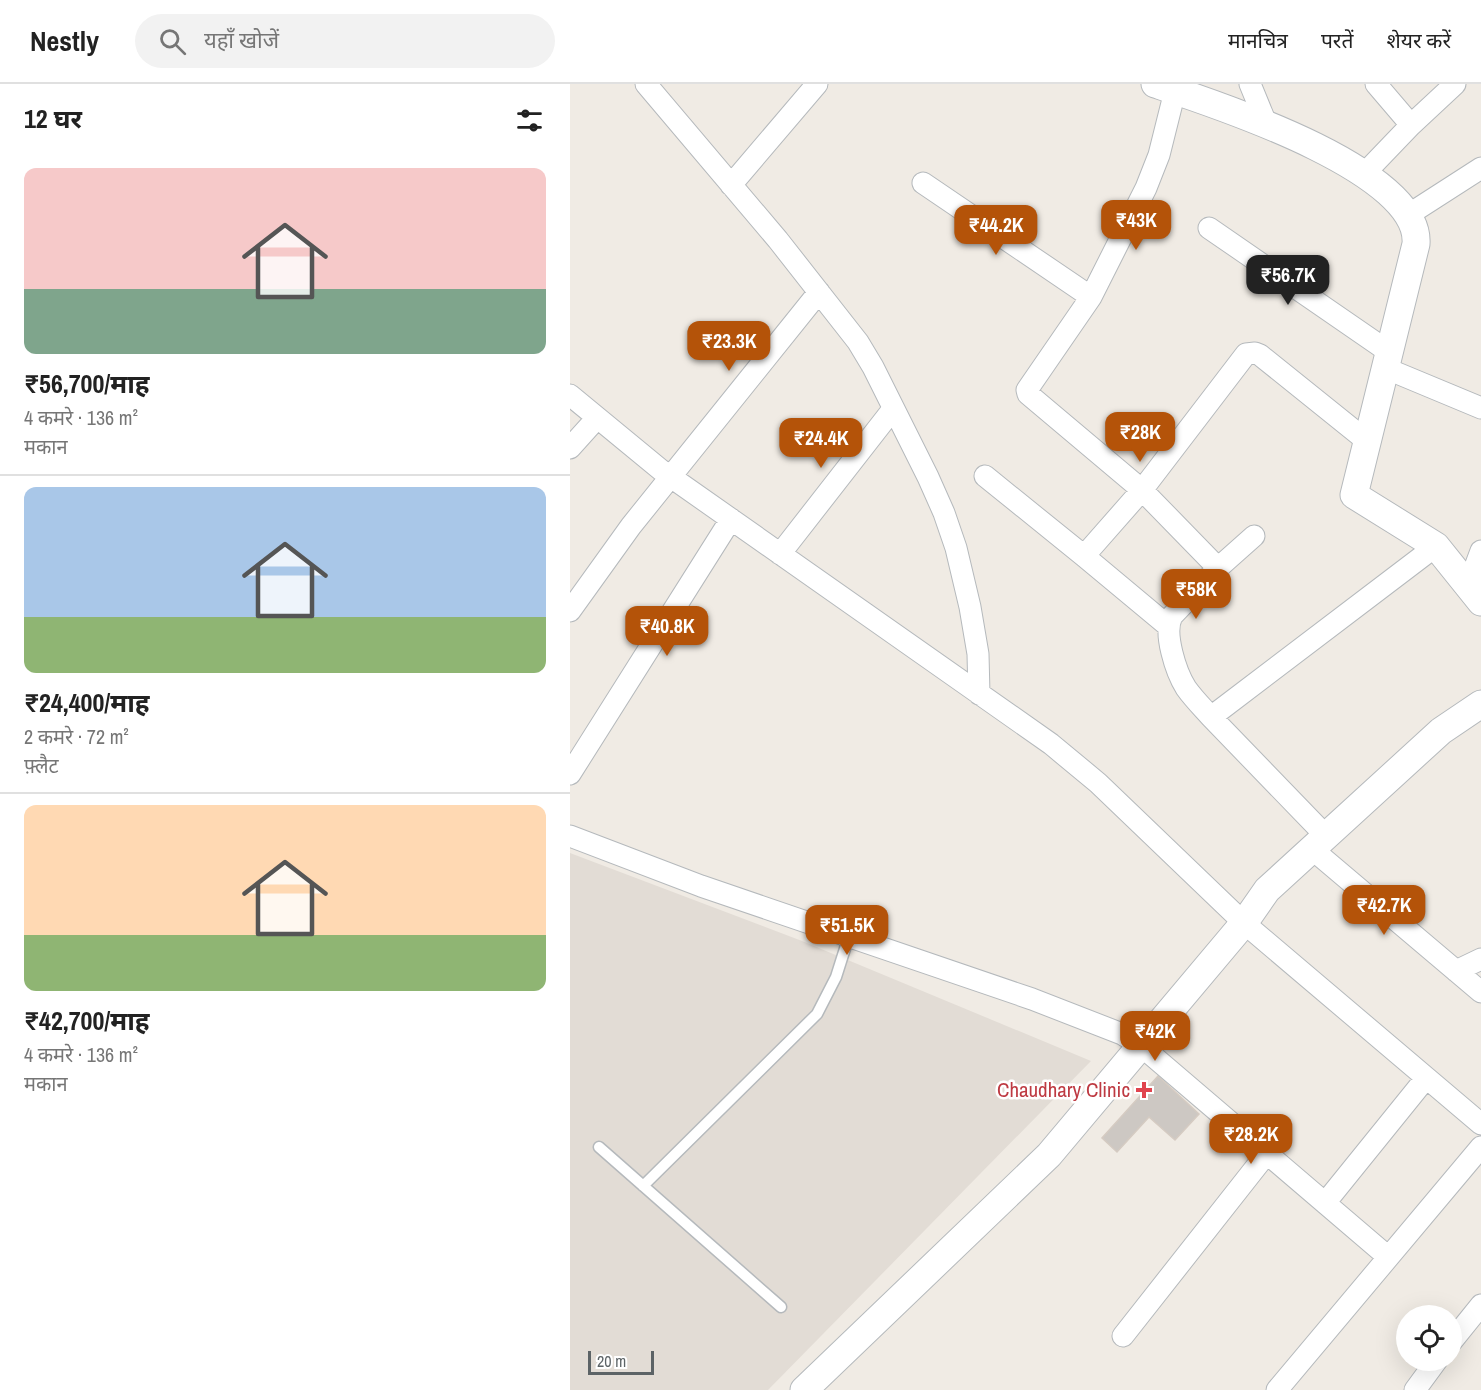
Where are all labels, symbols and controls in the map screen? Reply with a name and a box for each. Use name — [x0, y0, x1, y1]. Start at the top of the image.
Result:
search box — [135, 14, 555, 68]
text: Nestly — [30, 22, 99, 60]
icon: search — [156, 25, 189, 58]
text: यहाँ खोजें — [204, 25, 279, 55]
text: मानचित्र — [1228, 26, 1288, 55]
text: परतें — [1321, 26, 1353, 55]
text: शेयर करें — [1386, 26, 1451, 55]
text: 12 घर — [24, 101, 82, 136]
icon: filters — [513, 104, 546, 137]
pin: ₹43K — [1100, 200, 1172, 251]
pin: ₹44.2K — [947, 205, 1045, 256]
text: ₹43K — [1115, 206, 1157, 233]
icon: home — [231, 207, 339, 315]
text: ₹44.2K — [968, 211, 1024, 238]
pin: ₹56.7K — [1239, 255, 1337, 306]
text: ₹56.7K — [1260, 261, 1316, 288]
pin: ₹23.3K — [680, 321, 778, 372]
text: ₹23.3K — [701, 327, 757, 354]
text: ₹56,700/माह — [24, 366, 150, 401]
text: 4 कमरे · 136 m² — [24, 404, 138, 431]
pin: ₹28K — [1104, 412, 1176, 463]
pin: ₹24.4K — [772, 418, 870, 469]
text: ₹28K — [1119, 418, 1161, 445]
text: ₹24.4K — [793, 424, 849, 451]
text: मकान — [24, 433, 68, 460]
icon: home — [231, 526, 339, 634]
pin: ₹58K — [1160, 569, 1232, 620]
text: ₹58K — [1175, 575, 1217, 602]
pin: ₹40.8K — [618, 606, 716, 657]
text: ₹40.8K — [639, 612, 695, 639]
text: ₹24,400/माह — [24, 685, 150, 720]
text: 2 कमरे · 72 m² — [24, 723, 129, 750]
text: फ़्लैट — [24, 752, 59, 779]
icon: home — [231, 844, 339, 952]
pin: ₹42.7K — [1335, 885, 1433, 936]
text: ₹42.7K — [1356, 891, 1412, 918]
pin: ₹51.5K — [798, 905, 896, 956]
text: ₹51.5K — [819, 911, 875, 938]
text: ₹42,700/माह — [24, 1003, 150, 1038]
pin: ₹42K — [1119, 1011, 1191, 1062]
text: ₹42K — [1134, 1017, 1176, 1044]
text: 4 कमरे · 136 m² — [24, 1041, 138, 1068]
text: मकान — [24, 1070, 68, 1097]
place label: Chaudhary Clinic — [997, 1075, 1130, 1104]
marker: Chaudhary Clinic — [1135, 1081, 1153, 1099]
pin: ₹28.2K — [1202, 1114, 1300, 1165]
text: ₹28.2K — [1223, 1120, 1279, 1147]
map controls — [1396, 1305, 1462, 1371]
button: locate — [1396, 1305, 1462, 1371]
scale bar — [588, 1348, 654, 1376]
text: 20 m — [597, 1350, 626, 1372]

